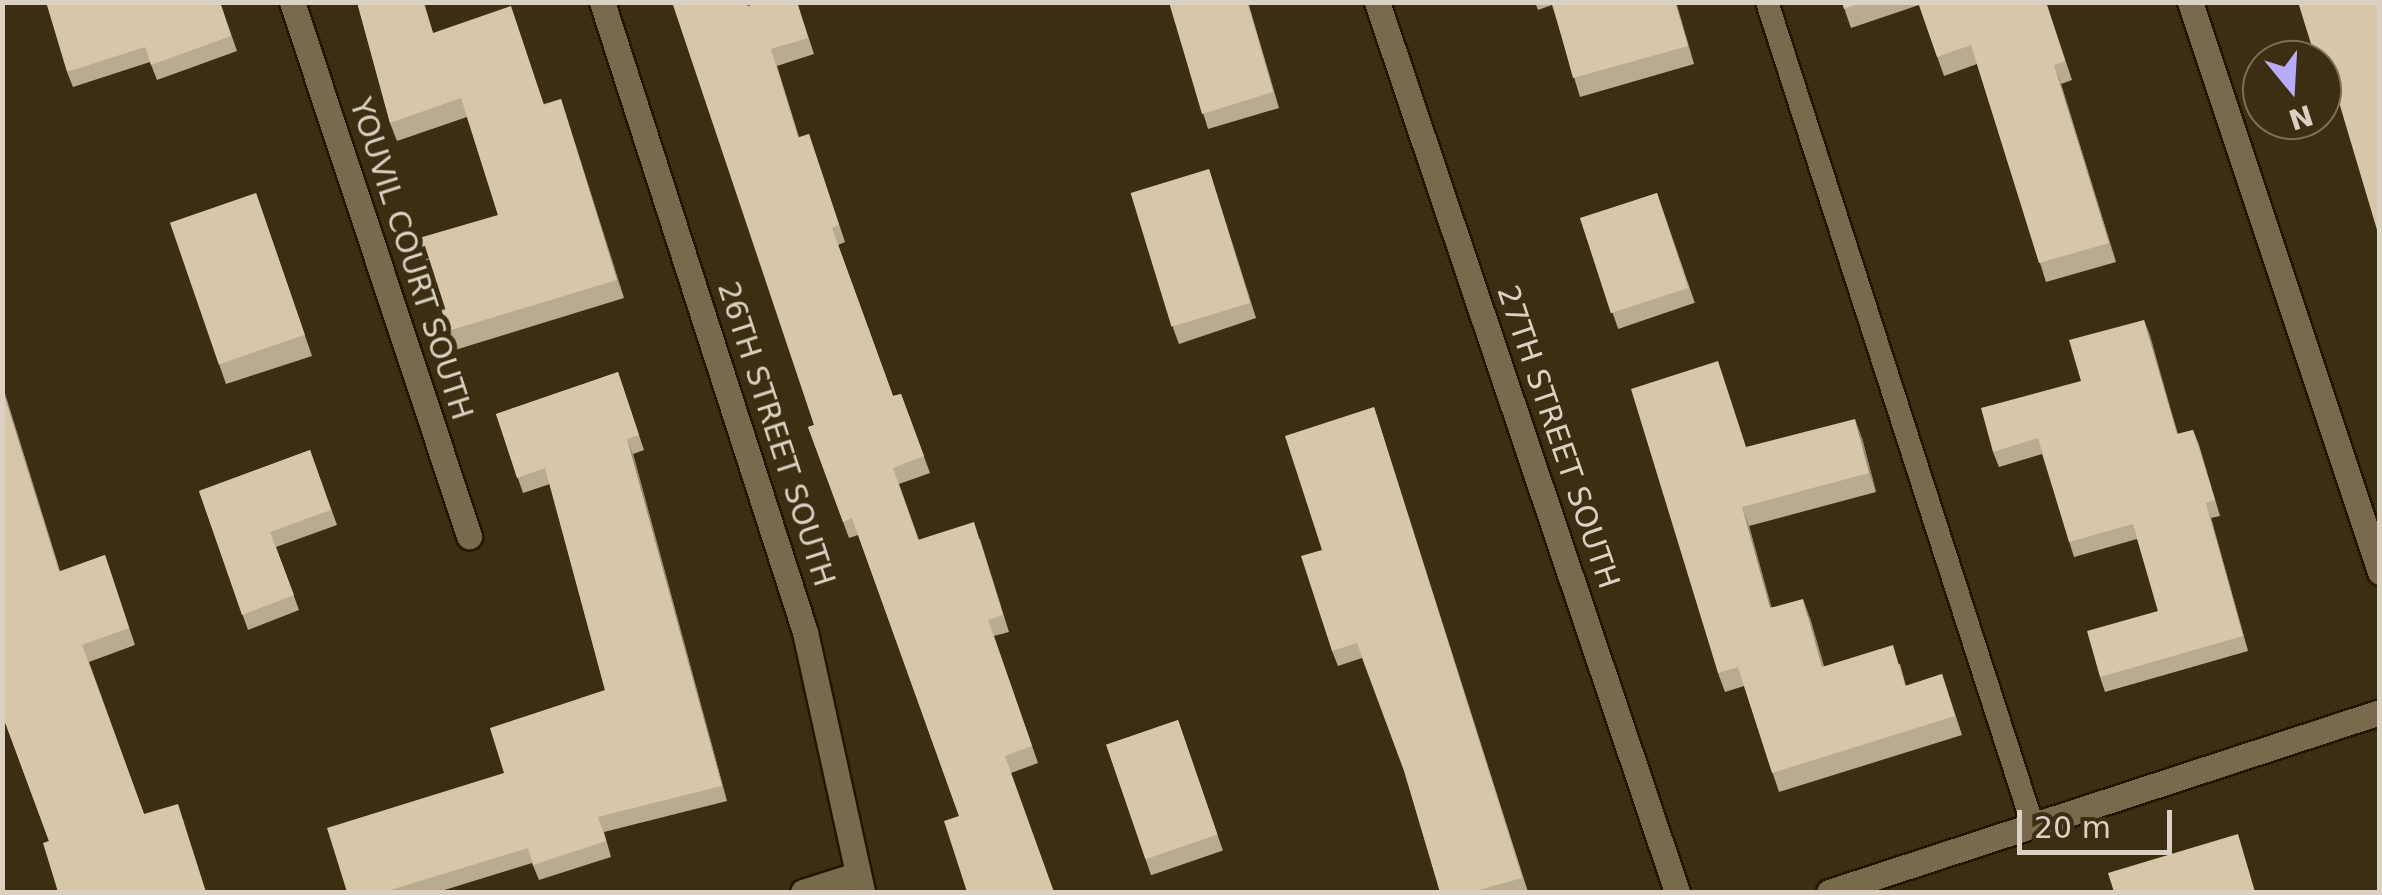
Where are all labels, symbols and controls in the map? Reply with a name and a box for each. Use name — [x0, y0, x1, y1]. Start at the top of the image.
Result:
north arrow — [2242, 40, 2342, 140]
street label: YOUVIL COURT SOUTH — [342, 93, 480, 425]
text: N — [2285, 98, 2317, 136]
street label: 26TH STREET SOUTH — [710, 277, 842, 591]
street label: 27TH STREET SOUTH — [1489, 281, 1627, 593]
scale bar — [2022, 790, 2177, 852]
text: 20 m — [2034, 810, 2111, 845]

